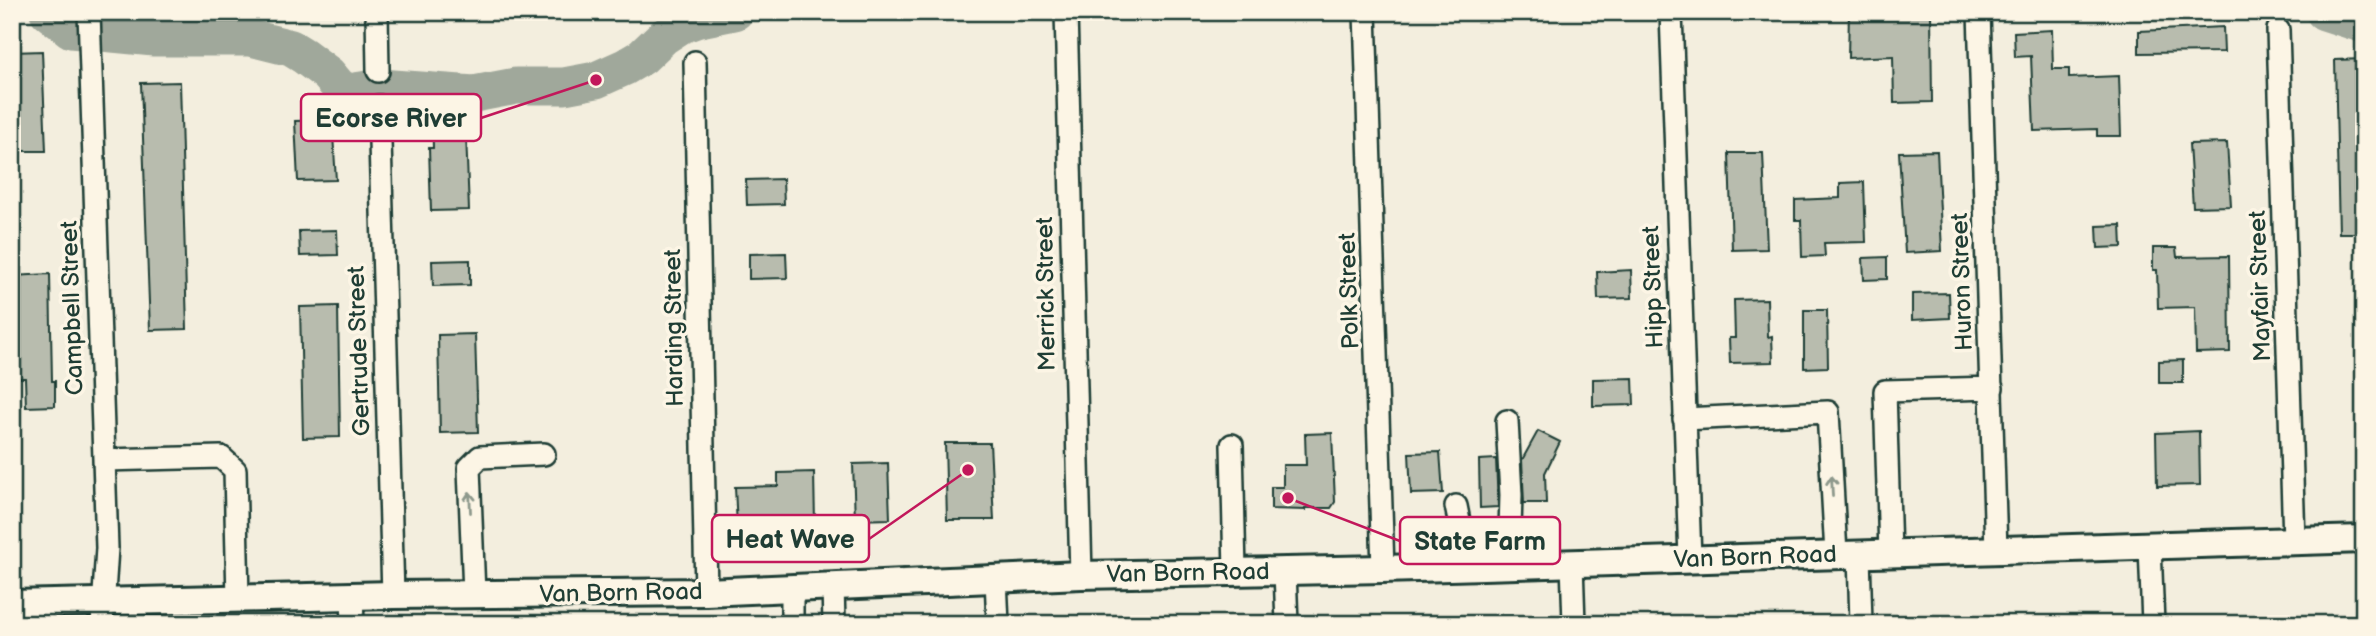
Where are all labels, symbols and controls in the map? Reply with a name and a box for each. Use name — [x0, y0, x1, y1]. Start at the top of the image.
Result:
callout: Ecorse River — [301, 94, 481, 141]
text: Ecorse River — [315, 104, 468, 135]
street label: Mayfair Street — [2243, 209, 2277, 362]
street label: Huron Street — [1945, 212, 1979, 352]
street label: Merrick Street — [1030, 216, 1062, 371]
street label: Campbell Street — [54, 220, 90, 396]
street label: Hipp Street — [1636, 224, 1670, 349]
street label: Polk Street — [1332, 232, 1366, 350]
street label: Harding Street — [658, 248, 690, 407]
street label: Gertrude Street — [342, 265, 376, 437]
one-way arrow — [1826, 475, 1839, 498]
one-way arrow — [464, 491, 477, 514]
callout: Heat Wave — [712, 515, 869, 562]
callout: State Farm — [1400, 517, 1560, 564]
text: Heat Wave — [725, 525, 855, 556]
text: State Farm — [1414, 527, 1546, 558]
street label: Van Born Road — [1673, 540, 1837, 574]
street label: Van Born Road — [1106, 557, 1270, 589]
street label: Van Born Road — [539, 577, 703, 609]

